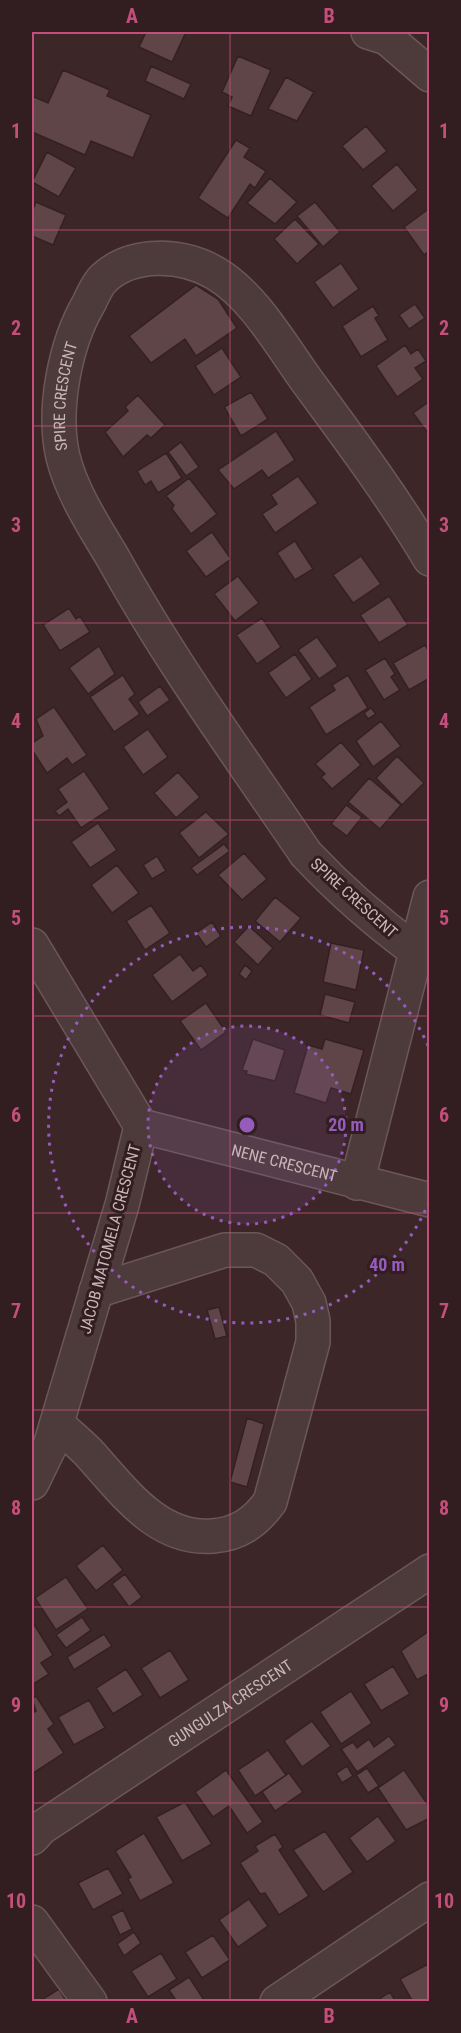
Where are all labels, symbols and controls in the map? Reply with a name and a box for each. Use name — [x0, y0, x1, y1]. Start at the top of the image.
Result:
text: A — [126, 4, 138, 28]
text: B — [323, 4, 335, 28]
text: 1 — [11, 119, 21, 143]
text: 1 — [439, 119, 449, 143]
text: 2 — [11, 316, 21, 340]
text: 2 — [439, 316, 449, 340]
street label: SPIRE CRESCENT — [49, 339, 81, 452]
text: 3 — [11, 513, 21, 537]
text: 3 — [439, 513, 449, 537]
text: 4 — [11, 709, 21, 733]
text: 4 — [439, 709, 449, 733]
street label: SPIRE CRESCENT — [307, 854, 401, 942]
text: 5 — [11, 906, 21, 930]
text: 5 — [439, 906, 449, 930]
text: 6 — [11, 1103, 21, 1127]
text: 6 — [439, 1103, 449, 1127]
text: 20 m — [328, 1114, 364, 1135]
centre of rings — [237, 1115, 257, 1135]
street label: NENE CRESCENT — [230, 1140, 339, 1185]
street label: JACOB MATOMELA CRESCENT — [76, 1142, 144, 1336]
text: 40 m — [369, 1254, 405, 1275]
text: 7 — [11, 1299, 21, 1323]
text: 7 — [439, 1299, 449, 1323]
text: 8 — [11, 1496, 21, 1520]
text: 8 — [439, 1496, 449, 1520]
street label: GUNGULZA CRESCENT — [164, 1655, 296, 1751]
text: 9 — [11, 1693, 21, 1717]
text: 9 — [439, 1693, 449, 1717]
text: 10 — [6, 1889, 26, 1913]
text: 10 — [434, 1889, 454, 1913]
text: A — [126, 2004, 138, 2028]
text: B — [323, 2004, 335, 2028]

